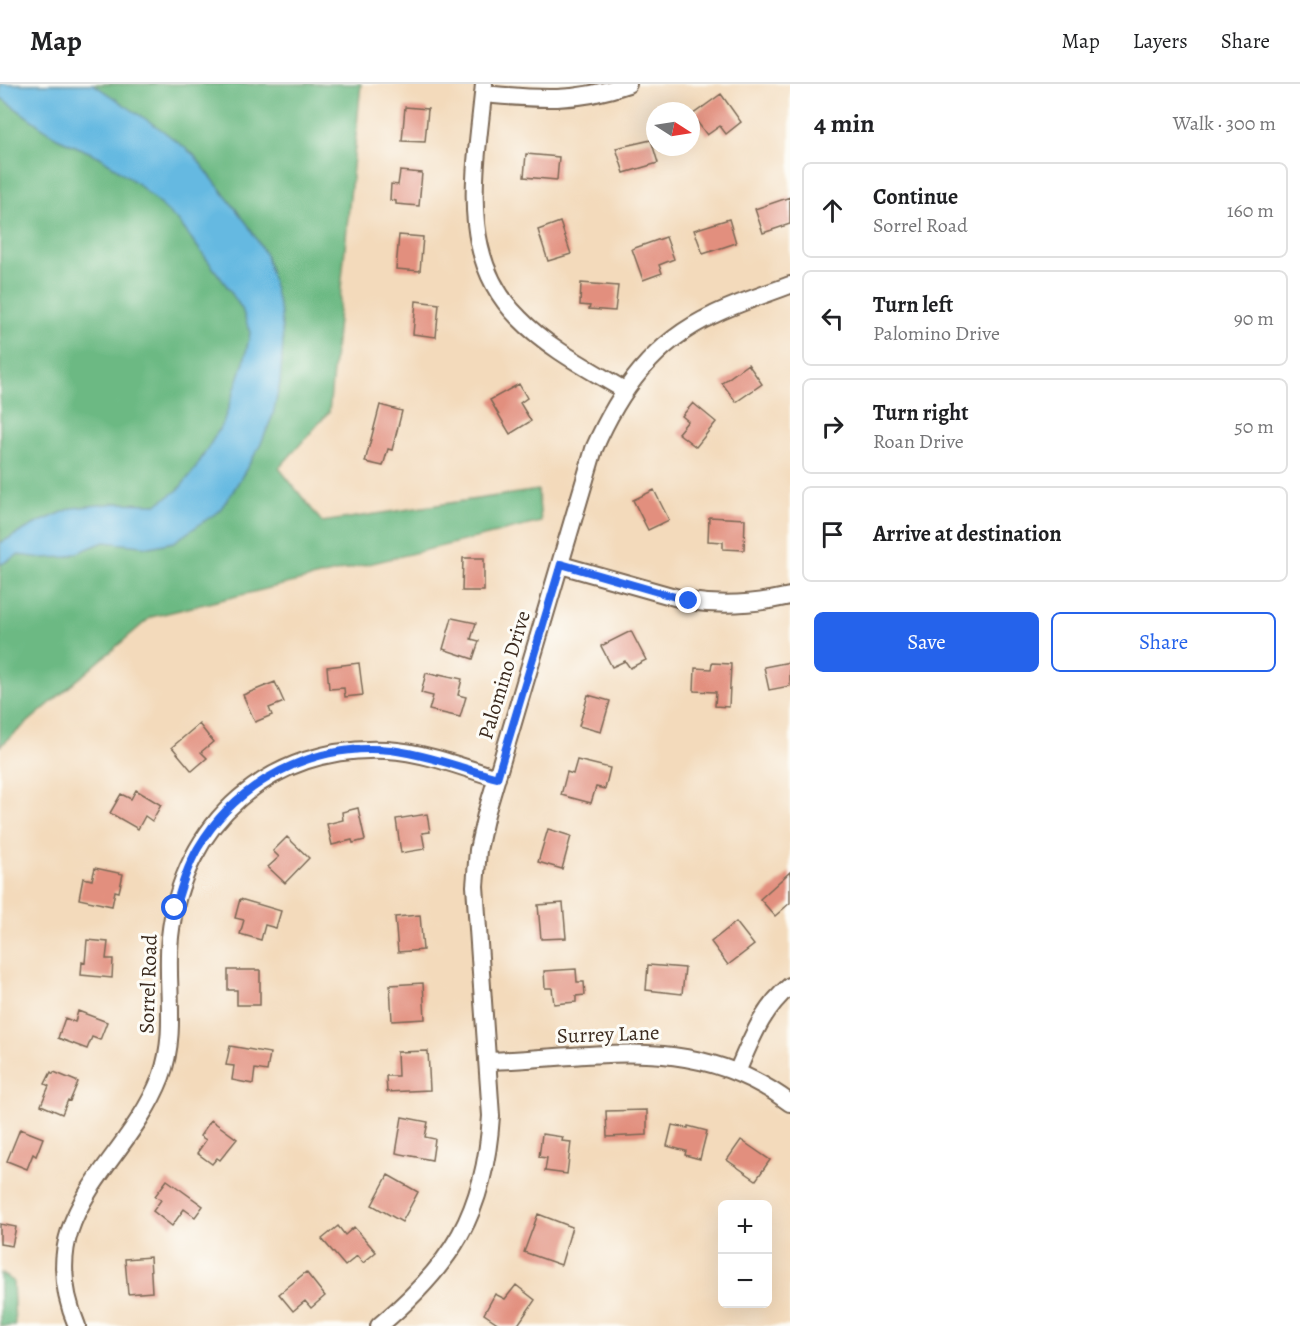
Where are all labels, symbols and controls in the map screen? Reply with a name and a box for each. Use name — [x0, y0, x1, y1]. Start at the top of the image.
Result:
text: Map — [30, 22, 82, 60]
text: Map — [1061, 27, 1100, 55]
text: Layers — [1133, 27, 1188, 55]
text: Share — [1221, 27, 1270, 55]
north arrow — [646, 102, 700, 156]
text: 4 min — [814, 106, 875, 141]
text: Walk · 300 m — [1173, 110, 1276, 137]
text: Continue — [873, 182, 958, 212]
icon: ahead — [816, 194, 849, 227]
text: 160 m — [1227, 197, 1274, 224]
text: Sorrel Road — [873, 212, 968, 239]
text: Turn left — [873, 290, 953, 320]
icon: left — [816, 302, 849, 335]
text: 90 m — [1234, 305, 1274, 332]
text: Palomino Drive — [873, 320, 1000, 347]
text: Turn right — [873, 398, 969, 428]
icon: right — [816, 410, 849, 443]
text: 50 m — [1234, 413, 1274, 440]
text: Roan Drive — [873, 428, 964, 455]
icon: arrive — [816, 518, 849, 551]
text: Arrive at destination — [873, 519, 1062, 549]
route end — [675, 587, 701, 613]
street label: Palomino Drive — [471, 607, 537, 743]
button: Save — [814, 612, 1039, 672]
button: Share — [1051, 612, 1276, 672]
route start — [161, 894, 187, 920]
street label: Sorrel Road — [132, 933, 164, 1034]
street label: Surrey Lane — [556, 1018, 660, 1050]
map controls — [718, 1200, 772, 1308]
button: + — [718, 1200, 772, 1254]
button: − — [718, 1254, 772, 1308]

